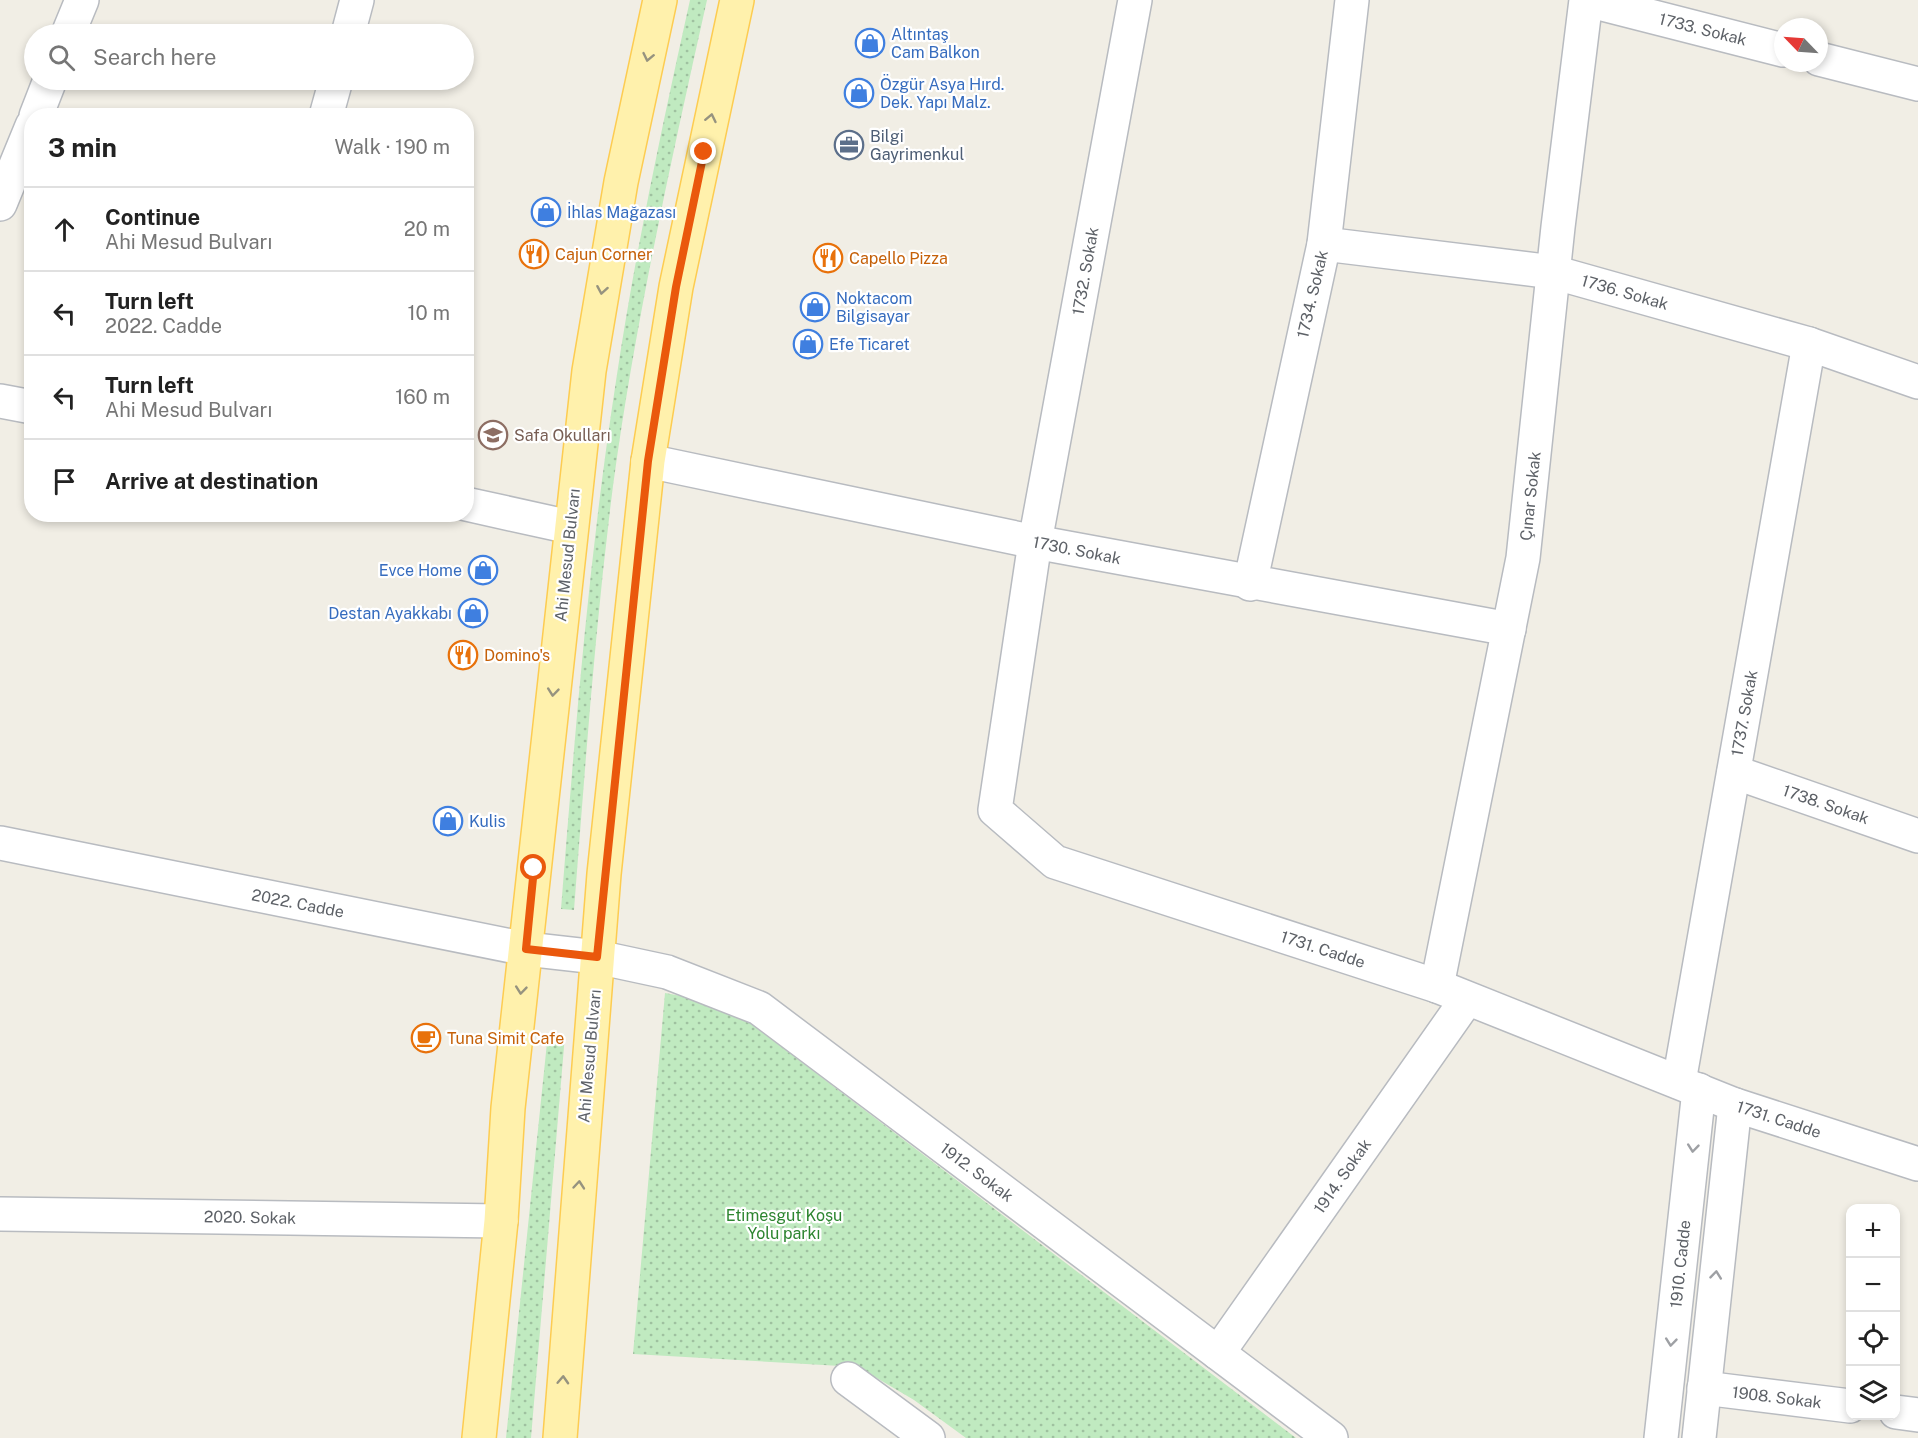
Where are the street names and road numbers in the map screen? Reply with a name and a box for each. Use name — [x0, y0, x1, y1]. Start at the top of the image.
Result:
street label: 1733. Sokak — [1657, 9, 1749, 50]
street label: 1732. Sokak — [1068, 226, 1103, 317]
street label: 1734. Sokak — [1293, 248, 1332, 340]
street label: 1736. Sokak — [1579, 271, 1671, 314]
street label: Çınar Sokak — [1516, 451, 1545, 542]
street label: Ahi Mesud Bulvarı — [551, 488, 584, 623]
street label: 1730. Sokak — [1031, 533, 1123, 568]
street label: 1737. Sokak — [1728, 669, 1761, 758]
street label: 1738. Sokak — [1780, 781, 1871, 828]
street label: 2022. Cadde — [250, 885, 346, 922]
street label: 1731. Cadde — [1278, 927, 1367, 972]
street label: Ahi Mesud Bulvarı — [574, 989, 605, 1124]
street label: 1731. Cadde — [1734, 1097, 1823, 1142]
street label: 1914. Sokak — [1310, 1135, 1375, 1217]
street label: 1912. Sokak — [937, 1139, 1017, 1206]
street label: 2020. Sokak — [204, 1207, 296, 1228]
street label: 1910. Cadde — [1666, 1219, 1695, 1309]
street label: 1908. Sokak — [1731, 1383, 1823, 1412]

